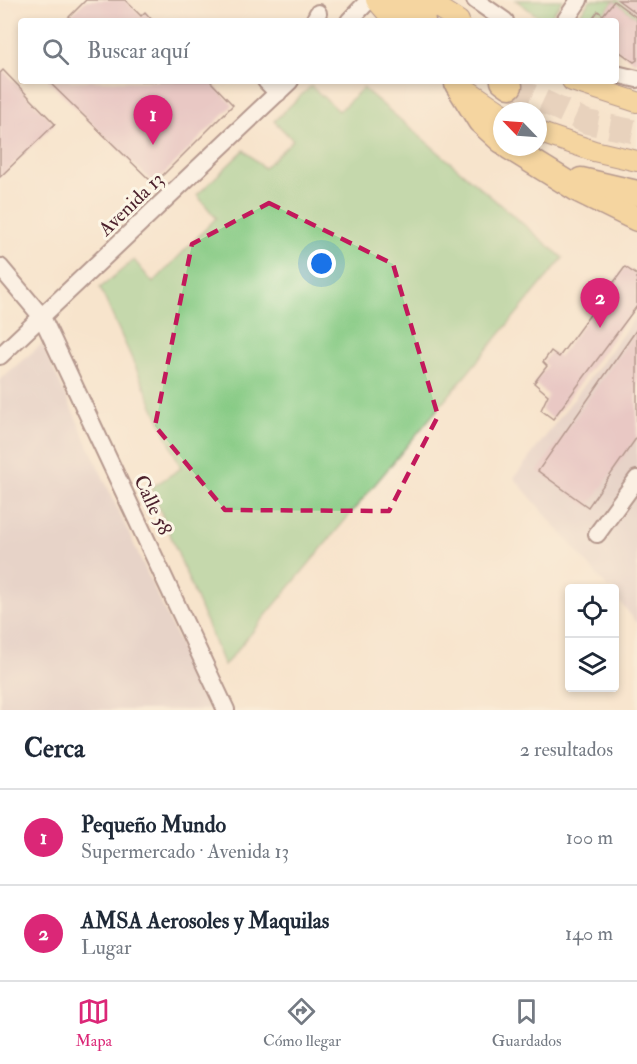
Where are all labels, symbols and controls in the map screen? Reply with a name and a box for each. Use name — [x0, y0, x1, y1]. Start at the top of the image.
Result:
search box — [18, 18, 619, 84]
icon: search — [39, 35, 72, 68]
text: Buscar aquí — [87, 37, 189, 65]
pin: 1 — [134, 96, 172, 145]
north arrow — [493, 102, 547, 156]
street label: Avenida 13 — [92, 167, 169, 242]
your location — [307, 249, 336, 278]
pin: 2 — [580, 278, 620, 328]
street label: Calle 58 — [128, 471, 178, 539]
map controls — [565, 584, 619, 692]
button: locate — [565, 584, 619, 638]
button: layers — [565, 638, 619, 692]
text: Cerca — [24, 733, 85, 765]
text: 2 resultados — [520, 737, 613, 762]
text: Pequeño Mundo — [81, 811, 226, 839]
text: 1 — [40, 825, 47, 850]
text: 100 m — [566, 825, 613, 850]
text: Supermercado · Avenida 13 — [81, 839, 289, 864]
text: AMSA Aerosoles y Maquilas — [81, 907, 329, 935]
text: 2 — [38, 921, 49, 946]
text: 140 m — [565, 921, 613, 946]
text: Lugar — [81, 935, 131, 960]
tab: Mapa — [75, 995, 112, 1051]
tab: Cómo llegar — [263, 995, 341, 1051]
tab: Guardados — [492, 995, 562, 1051]

